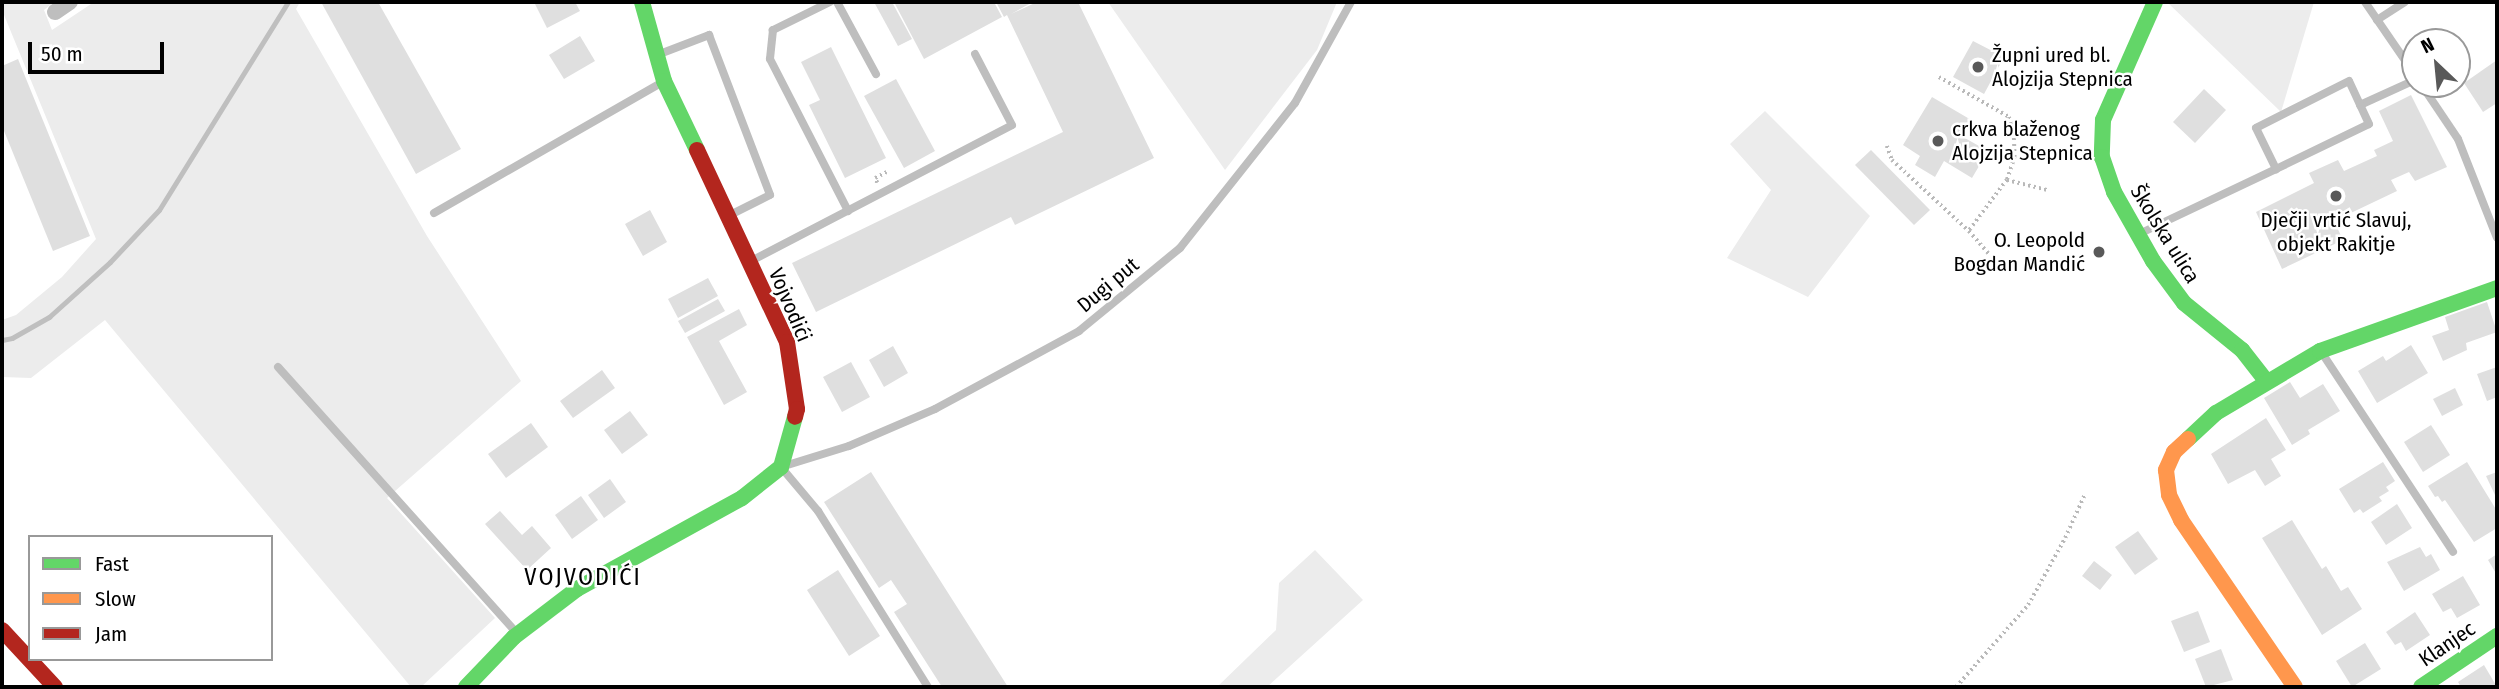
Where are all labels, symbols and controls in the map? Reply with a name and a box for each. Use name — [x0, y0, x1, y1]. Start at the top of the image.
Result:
scale bar — [32, 28, 168, 72]
north arrow — [2401, 28, 2471, 98]
text: N — [2417, 33, 2438, 58]
text: 50 m — [41, 41, 83, 67]
place label: Župni ured bl. Alojzija Stepnica — [1992, 42, 2133, 92]
marker: Župni ured bl. Alojzija Stepnica — [1970, 59, 1986, 75]
place label: crkva blaženog Alojzija Stepnica — [1952, 116, 2093, 166]
marker: crkva blaženog Alojzija Stepnica — [1930, 133, 1946, 149]
street label: Školska ulica — [2125, 180, 2205, 288]
marker: Dječji vrtić Slavuj, objekt Rakitje — [2328, 188, 2344, 204]
place label: Dječji vrtić Slavuj, objekt Rakitje — [2261, 207, 2411, 257]
place label: O. Leopold Bogdan Mandić — [1954, 227, 2085, 277]
marker: O. Leopold Bogdan Mandić — [2091, 244, 2107, 260]
street label: Dugi put — [1072, 252, 1144, 318]
street label: Vojvodići — [763, 264, 817, 346]
legend — [28, 535, 273, 661]
text: Fast — [95, 551, 129, 577]
district label: VOJVODIĆI — [525, 564, 641, 592]
text: Slow — [95, 586, 136, 612]
street label: Klanjec — [2414, 616, 2480, 672]
text: Jam — [95, 621, 127, 647]

